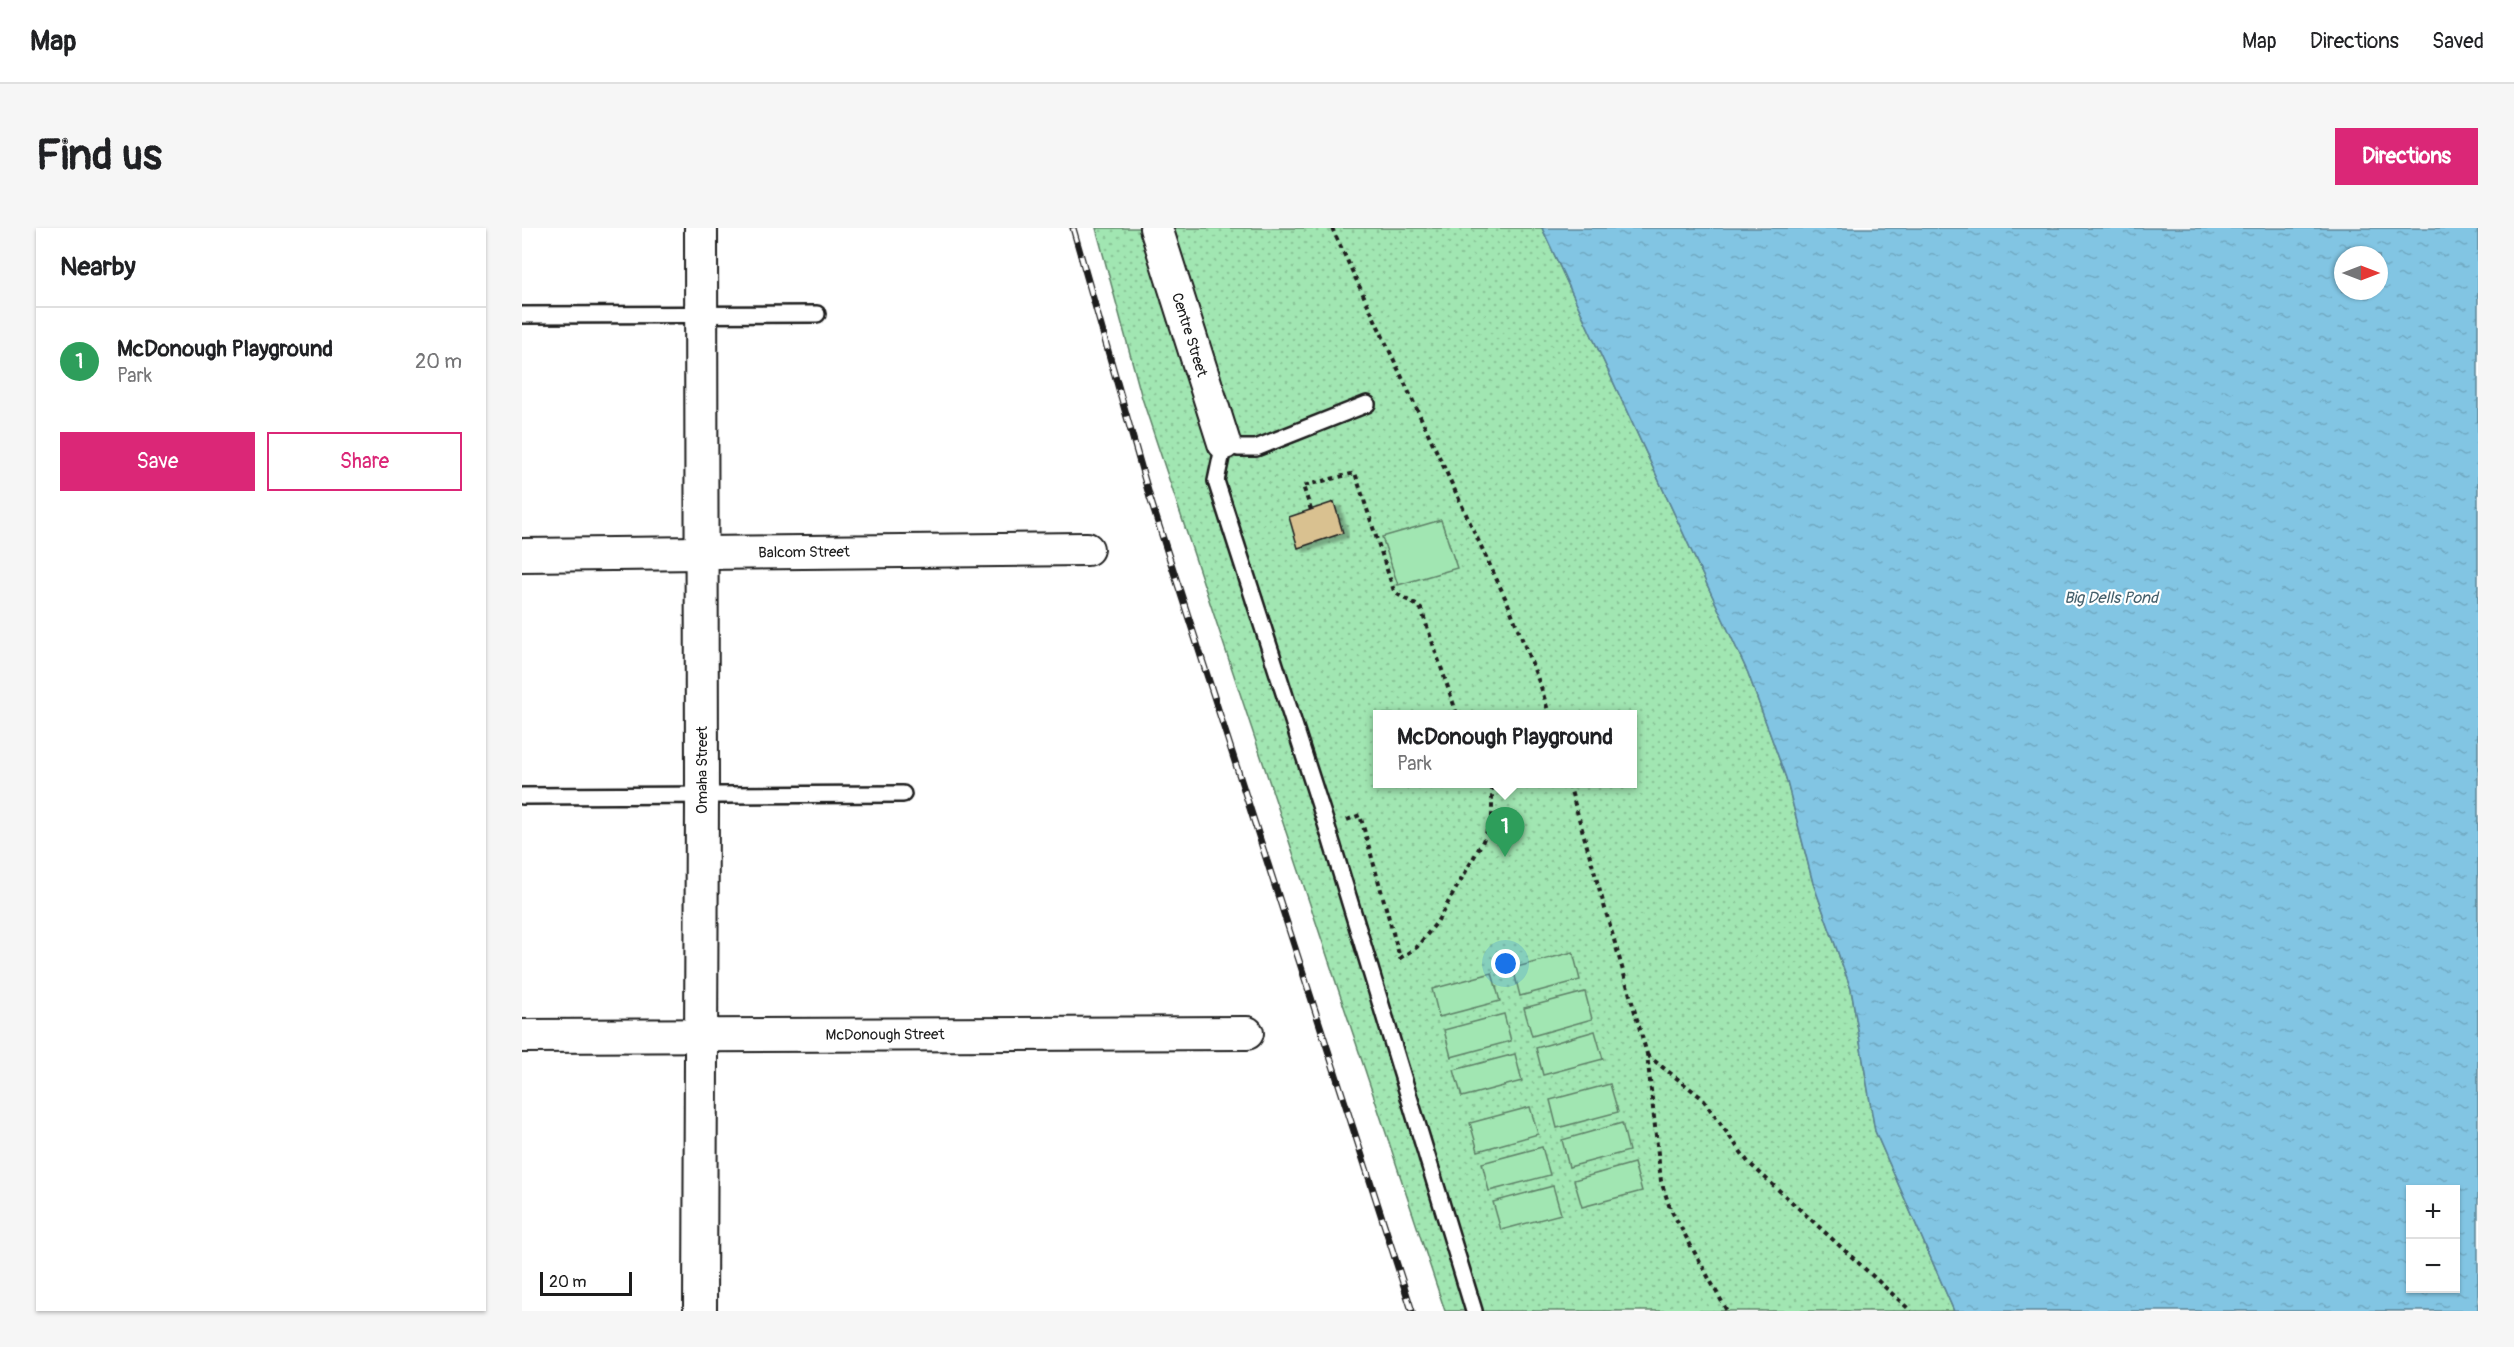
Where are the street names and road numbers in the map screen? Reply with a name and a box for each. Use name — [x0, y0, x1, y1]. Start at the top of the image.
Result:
street label: Centre Street — [1167, 290, 1212, 380]
street label: Balcom Street — [758, 543, 851, 562]
street label: Omaha Street — [693, 725, 712, 814]
street label: McDonough Street — [826, 1025, 945, 1045]

